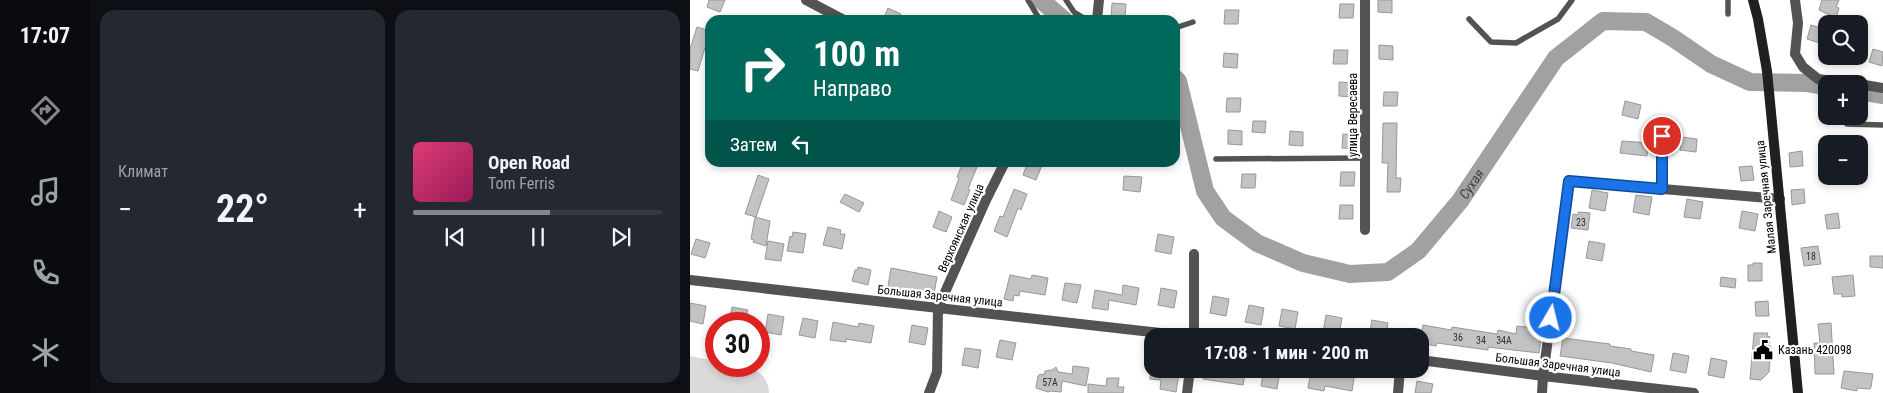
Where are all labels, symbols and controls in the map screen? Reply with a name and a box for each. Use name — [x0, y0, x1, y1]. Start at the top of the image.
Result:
map controls — [1818, 15, 1868, 185]
button: search — [1818, 15, 1868, 65]
text: 17:07 — [20, 23, 70, 48]
text: 100 m — [813, 34, 900, 75]
icon: right — [730, 35, 795, 100]
street label: улица Вересаева — [1346, 73, 1360, 157]
button: + — [1818, 75, 1868, 125]
text: Направо — [813, 76, 892, 101]
icon: directions — [28, 93, 63, 128]
pin — [1641, 115, 1683, 157]
icon: arrive — [1648, 122, 1676, 150]
icon: left — [787, 130, 815, 158]
text: Затем — [730, 133, 777, 156]
button: − — [1818, 135, 1868, 185]
street label: Малая Заречная улица — [1753, 139, 1779, 254]
text: Open Road — [488, 151, 570, 174]
text: Климат — [118, 162, 168, 181]
water label: Сухая — [1456, 166, 1487, 202]
icon: music — [28, 174, 63, 209]
text: Tom Ferris — [488, 174, 555, 193]
street label: Верхоянская улица — [935, 181, 987, 275]
text: 22° — [216, 187, 269, 231]
text: − — [118, 193, 132, 226]
text: + — [353, 193, 367, 226]
house number: 23 — [1576, 217, 1586, 228]
icon: previous — [441, 223, 469, 251]
icon: pause — [524, 223, 552, 251]
icon: next — [607, 223, 635, 251]
house number: 18 — [1806, 251, 1816, 262]
icon: phone — [28, 255, 63, 290]
street label: Большая Заречная улица — [877, 282, 1004, 310]
position arrow — [1524, 291, 1576, 343]
speed limit sign: 30 — [705, 312, 770, 377]
house number: 36 — [1453, 332, 1463, 343]
icon: climate — [28, 335, 63, 370]
house number: 34 — [1476, 335, 1486, 346]
house number: 34А — [1496, 335, 1512, 346]
public building icon: Казань 420098 — [1752, 339, 1774, 361]
text: 17:08 · 1 мин · 200 m — [1204, 341, 1369, 364]
place label: Казань 420098 — [1778, 343, 1852, 357]
street label: Большая Заречная улица — [1495, 350, 1622, 380]
house number: 57А — [1042, 377, 1058, 388]

